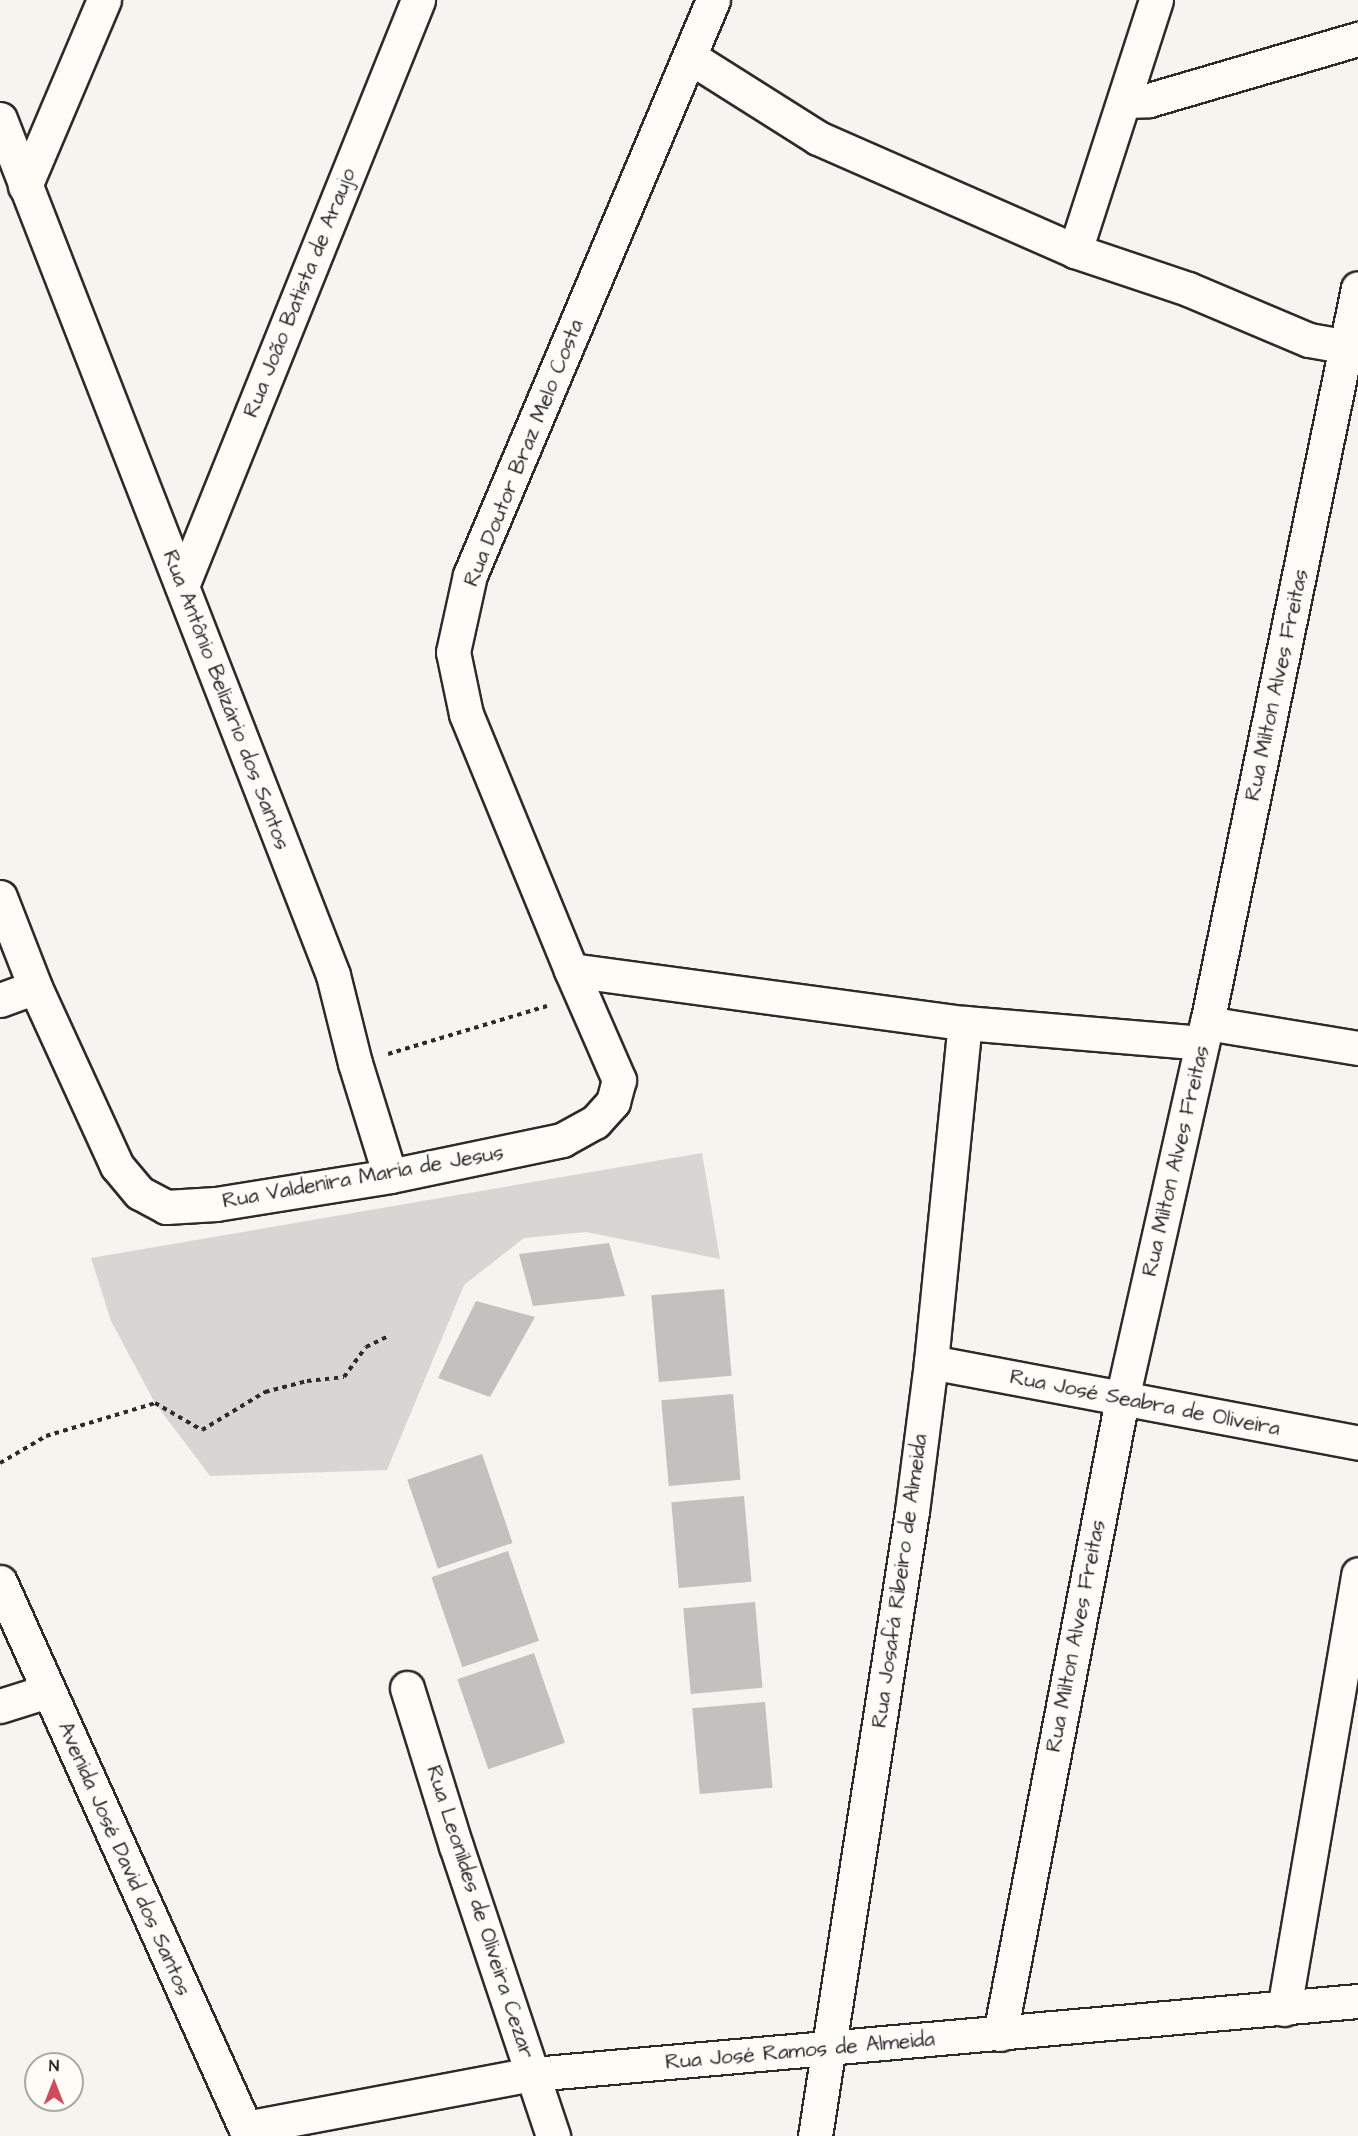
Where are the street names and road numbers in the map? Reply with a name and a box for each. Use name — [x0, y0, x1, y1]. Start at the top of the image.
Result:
street label: Rua João Batista de Araujo — [238, 165, 362, 421]
street label: Rua Doutor Braz Melo Costa — [459, 316, 589, 590]
street label: Rua Antônio Belizário dos Santos — [157, 547, 295, 853]
street label: Rua Milton Alves Freitas — [1240, 567, 1314, 803]
street label: Rua Milton Alves Freitas — [1137, 1043, 1215, 1279]
street label: Rua Valdenira Maria de Jesus — [220, 1140, 506, 1214]
street label: Rua José Seabra de Oliveira — [1008, 1364, 1282, 1442]
street label: Rua Josafá Ribeiro de Almeida — [867, 1433, 933, 1729]
street label: Rua Milton Alves Freitas — [1041, 1518, 1111, 1754]
street label: Avenida José David dos Santos — [52, 1718, 196, 2000]
street label: Rua Leonildes de Oliveira Cezar — [421, 1762, 539, 2062]
street label: Rua José Ramos de Almeida — [664, 2027, 936, 2075]

